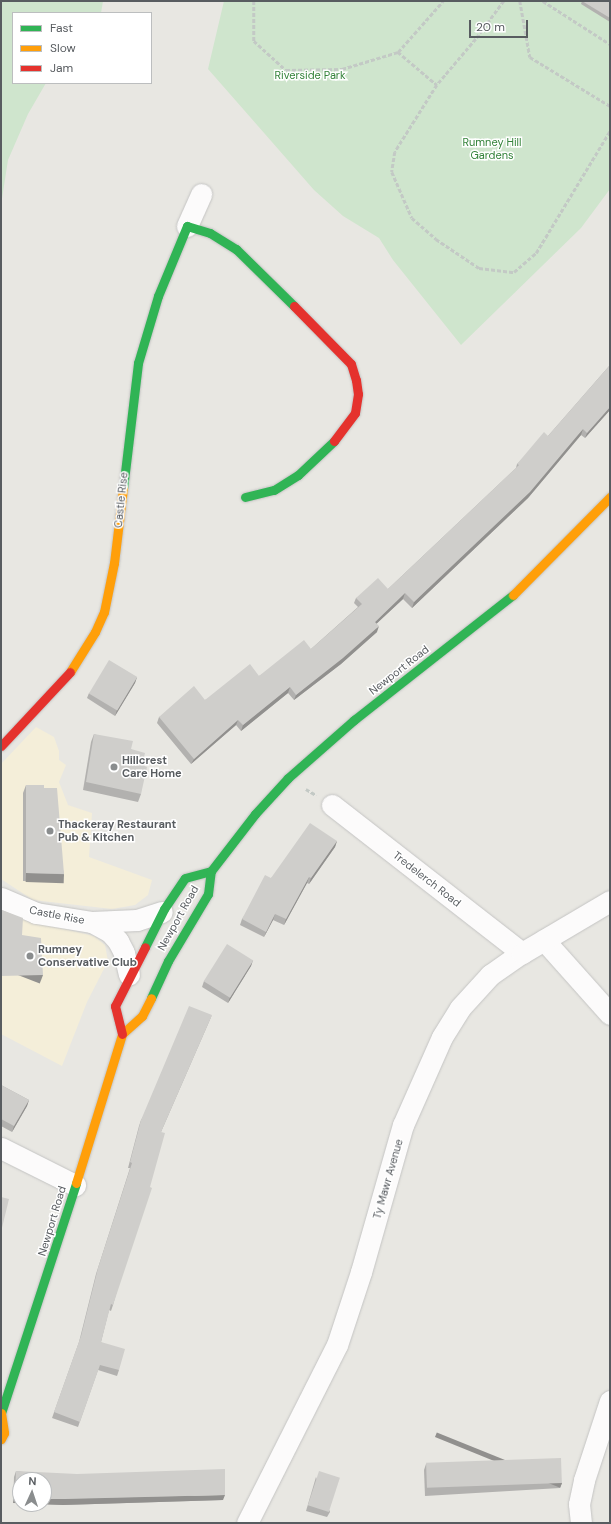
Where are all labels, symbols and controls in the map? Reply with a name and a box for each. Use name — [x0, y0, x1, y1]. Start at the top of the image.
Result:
legend — [12, 12, 152, 84]
scale bar — [471, 12, 530, 38]
text: 20 m — [476, 19, 505, 35]
text: Fast — [50, 20, 73, 36]
text: Slow — [50, 40, 76, 56]
text: Jam — [50, 60, 73, 76]
park label: Riverside Park — [275, 68, 345, 82]
park label: Rumney Hill Gardens — [462, 136, 522, 162]
street label: Castle Rise — [112, 471, 130, 529]
street label: Newport Road — [366, 643, 432, 697]
place label: Hillcrest Care Home — [122, 754, 182, 780]
marker: Hillcrest Care Home — [109, 762, 119, 772]
place label: Thackeray Restaurant Pub & Kitchen — [58, 818, 176, 844]
marker: Thackeray Restaurant Pub & Kitchen — [45, 826, 55, 836]
street label: Tredelerch Road — [390, 848, 464, 910]
street label: Newport Road — [155, 883, 201, 953]
street label: Castle Rise — [28, 903, 86, 927]
place label: Rumney Conservative Club — [38, 943, 137, 969]
marker: Rumney Conservative Club — [25, 951, 35, 961]
street label: Ty Mawr Avenue — [370, 1138, 406, 1220]
street label: Newport Road — [35, 1184, 69, 1258]
north arrow — [12, 1472, 52, 1512]
text: N — [28, 1474, 37, 1488]

